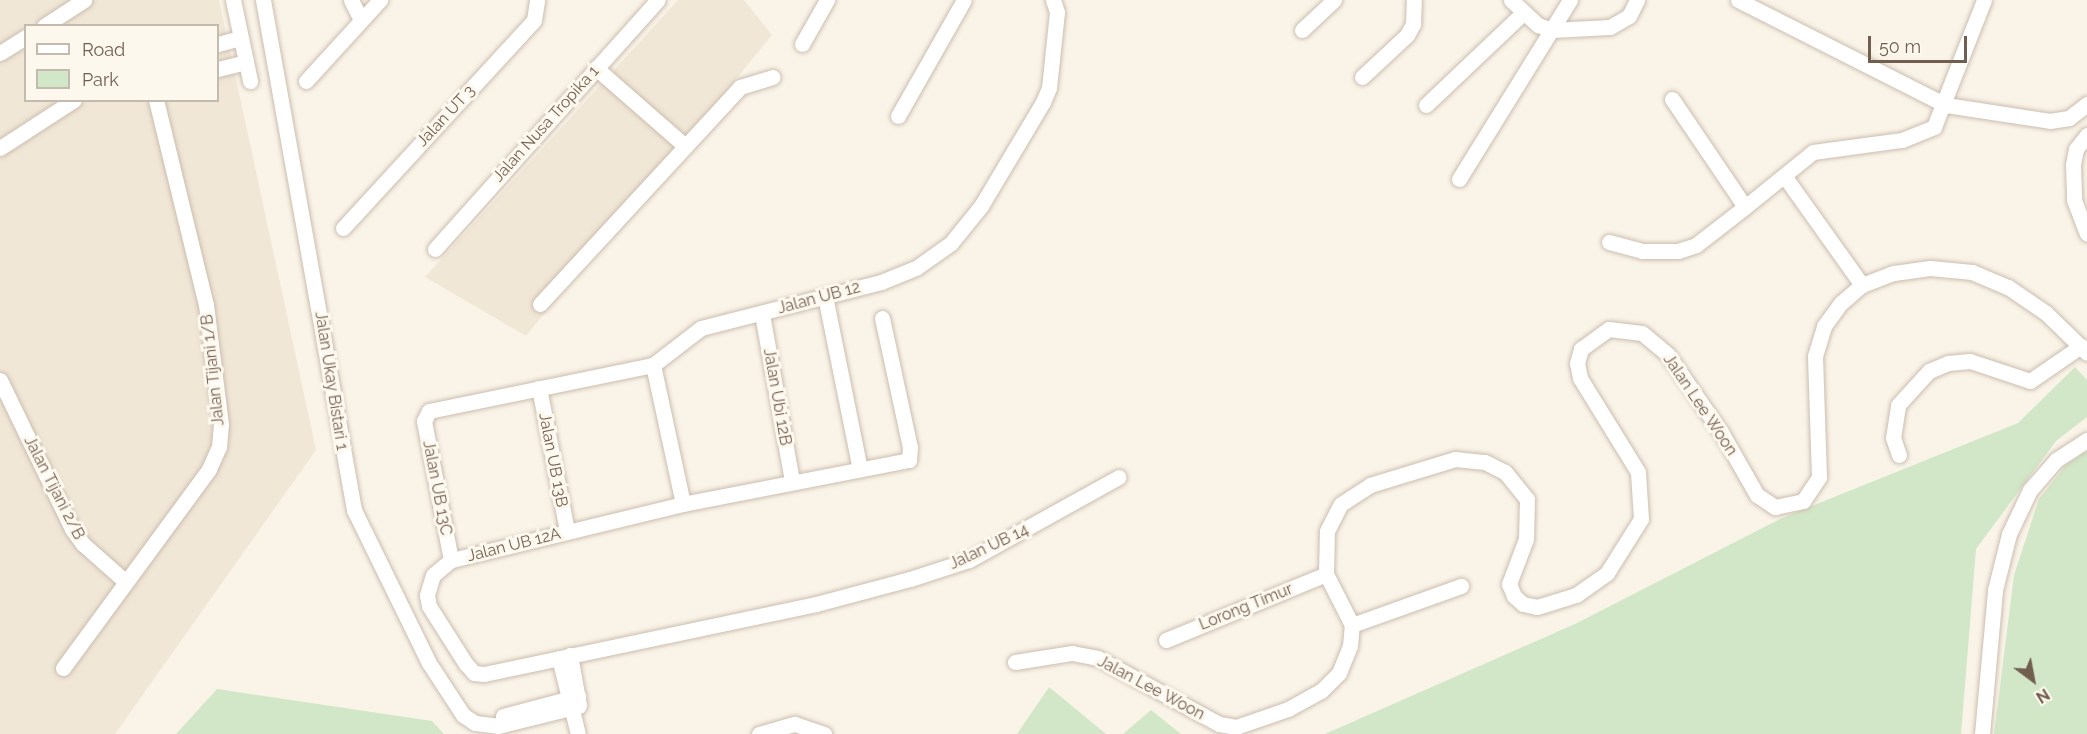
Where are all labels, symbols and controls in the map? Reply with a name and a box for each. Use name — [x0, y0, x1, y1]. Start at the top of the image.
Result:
legend — [24, 24, 219, 102]
scale bar — [1871, 24, 1970, 62]
text: 50 m — [1879, 36, 1921, 57]
text: Road — [82, 39, 125, 60]
street label: Jalan Nusa Tropika 1 — [489, 62, 603, 186]
text: Park — [82, 69, 119, 90]
street label: Jalan UT 3 — [413, 81, 479, 151]
street label: Jalan UB 12 — [776, 278, 862, 318]
street label: Jalan Ukay Bistari 1 — [311, 310, 351, 452]
street label: Jalan Tijani 1/B — [198, 313, 228, 427]
street label: Jalan Ubi 12B — [759, 347, 795, 447]
street label: Jalan Lee Woon — [1659, 350, 1741, 460]
street label: Jalan UB 13B — [534, 411, 572, 509]
street label: Jalan Tijani 2/B — [20, 433, 88, 543]
street label: Jalan UB 13C — [418, 439, 456, 537]
street label: Jalan UB 14 — [946, 520, 1032, 574]
street label: Jalan UB 12A — [465, 524, 563, 566]
street label: Lorong Timur — [1196, 579, 1296, 635]
north arrow — [2003, 650, 2063, 710]
street label: Jalan Lee Woon — [1094, 652, 1208, 724]
text: N — [2033, 684, 2053, 707]

